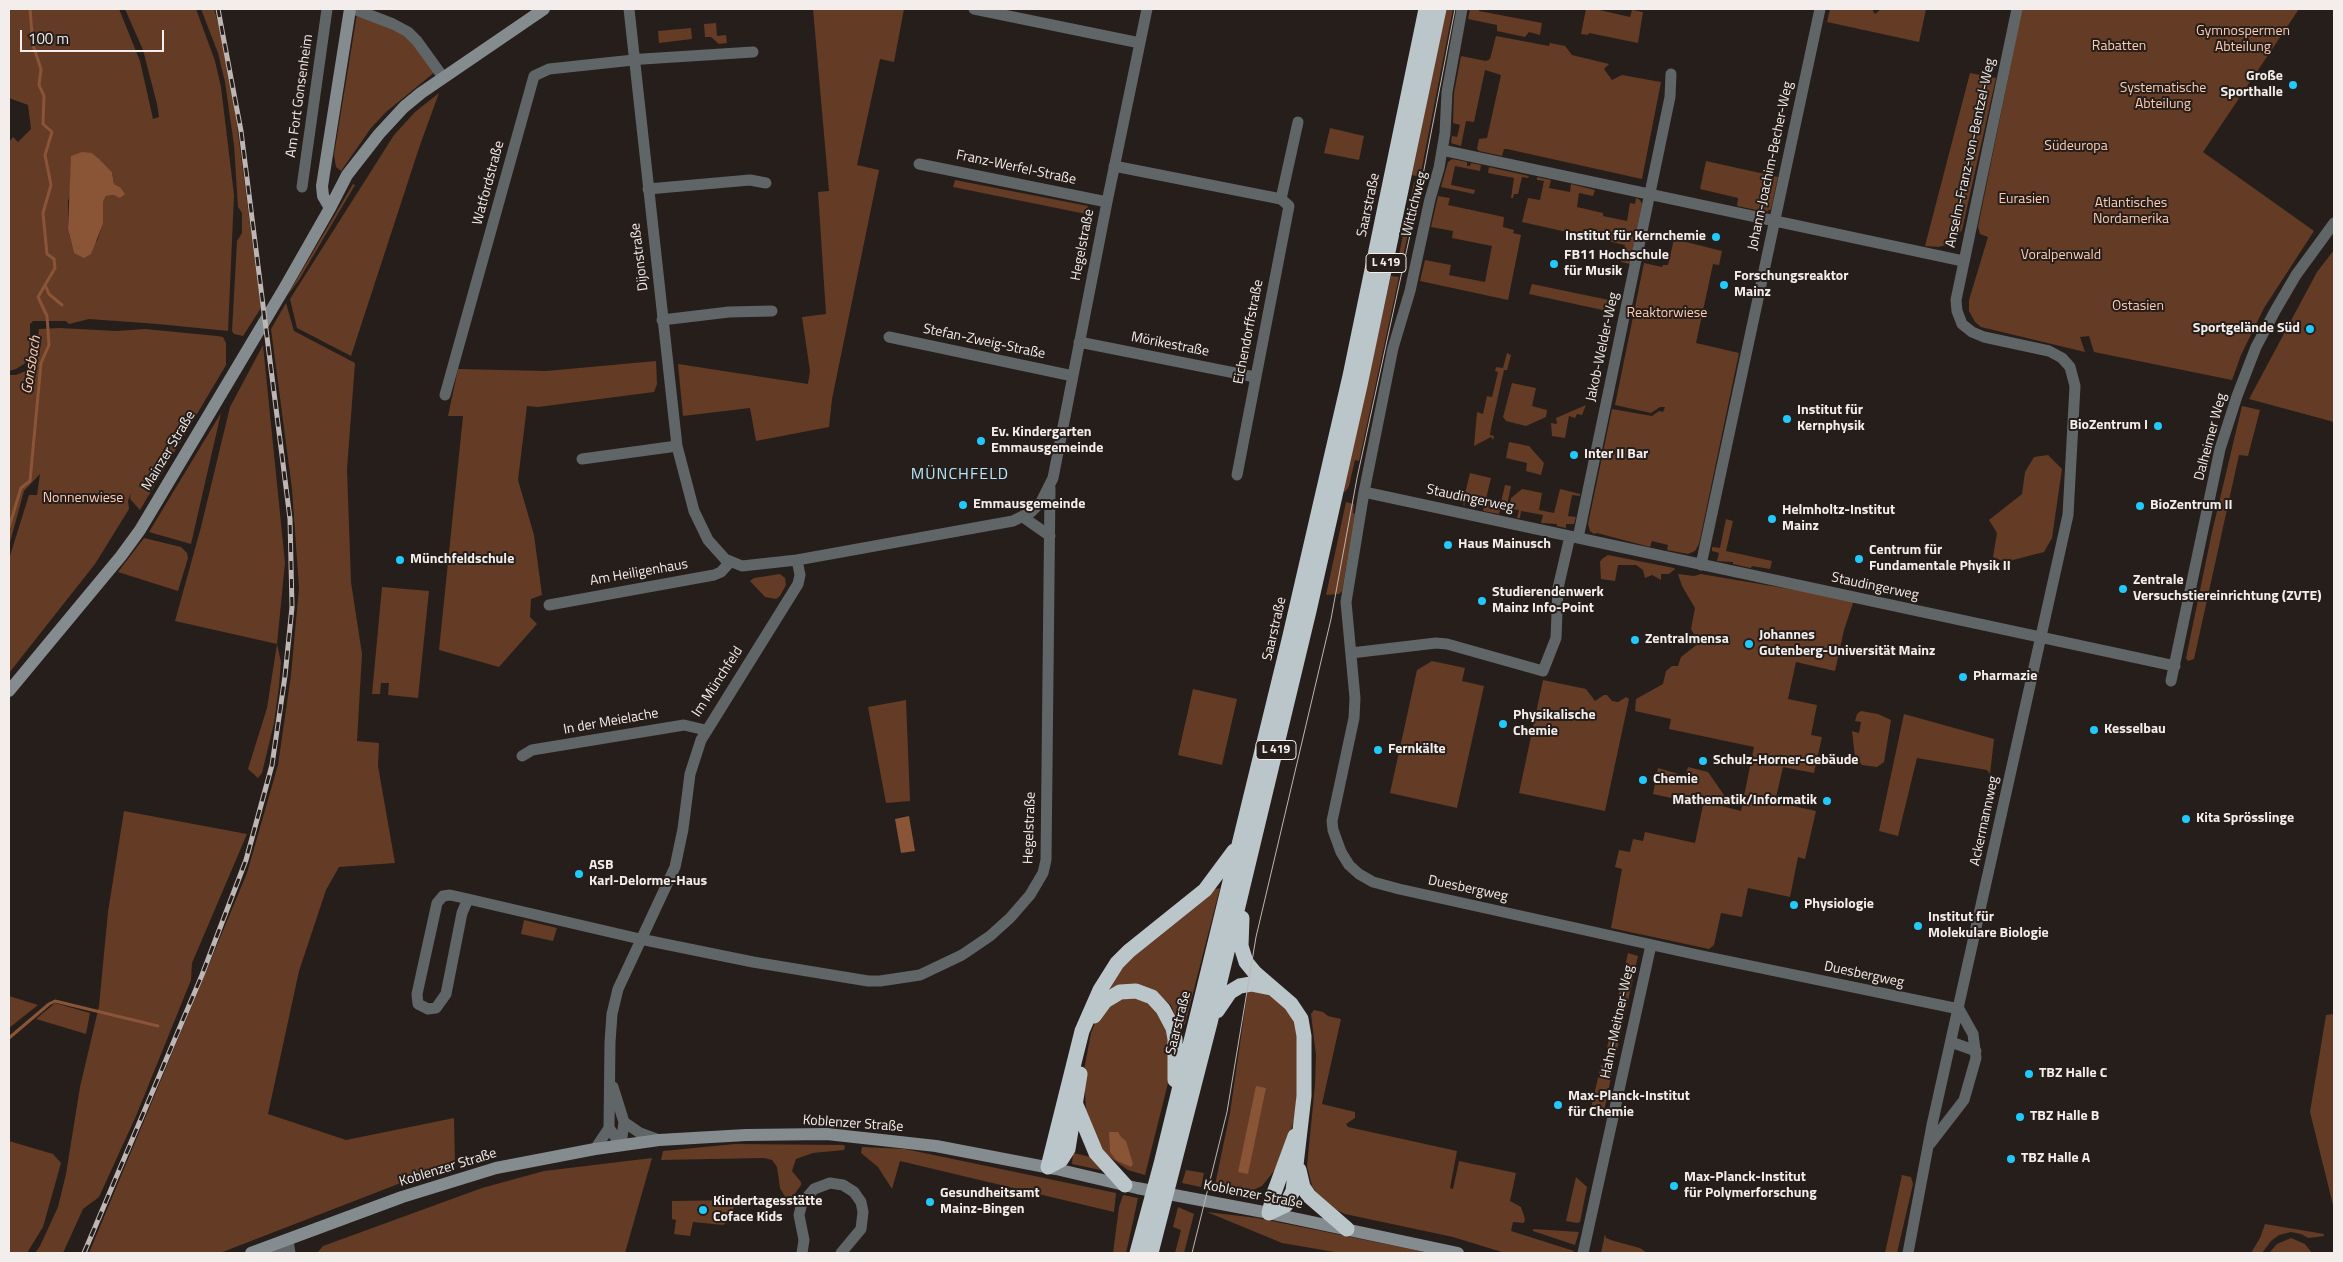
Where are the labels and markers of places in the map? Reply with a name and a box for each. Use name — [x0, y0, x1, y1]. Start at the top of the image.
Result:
place label: Große Sporthalle — [2220, 69, 2283, 102]
marker: Große Sporthalle — [2287, 79, 2299, 91]
place label: Institut für Kernchemie — [1565, 229, 1706, 245]
marker: Institut für Kernchemie — [1710, 231, 1722, 243]
place label: FB11 Hochschule für Musik — [1564, 248, 1669, 280]
marker: FB11 Hochschule für Musik — [1548, 258, 1560, 270]
place label: Forschungsreaktor Mainz — [1734, 269, 1848, 302]
marker: Forschungsreaktor Mainz — [1718, 279, 1730, 291]
place label: Sportgelände Süd — [2193, 321, 2300, 337]
marker: Sportgelände Süd — [2304, 323, 2316, 335]
place label: Institut für Kernphysik — [1797, 403, 1865, 436]
marker: Institut für Kernphysik — [1781, 413, 1793, 425]
place label: BioZentrum I — [2069, 418, 2148, 434]
marker: BioZentrum I — [2152, 420, 2164, 432]
place label: Ev. Kindergarten Emmausgemeinde — [991, 425, 1103, 458]
marker: Ev. Kindergarten Emmausgemeinde — [975, 435, 987, 447]
place label: Inter II Bar — [1584, 447, 1648, 463]
marker: Inter II Bar — [1568, 449, 1580, 461]
place label: Emmausgemeinde — [973, 497, 1085, 513]
place label: BioZentrum II — [2150, 498, 2233, 514]
marker: Emmausgemeinde — [957, 499, 969, 511]
marker: BioZentrum II — [2134, 500, 2146, 512]
place label: Helmholtz-Institut Mainz — [1782, 503, 1895, 536]
marker: Helmholtz-Institut Mainz — [1766, 513, 1778, 525]
place label: Haus Mainusch — [1458, 537, 1551, 553]
marker: Haus Mainusch — [1442, 539, 1454, 551]
place label: Centrum für Fundamentale Physik II — [1869, 543, 2011, 576]
place label: Münchfeldschule — [410, 552, 514, 568]
marker: Centrum für Fundamentale Physik II — [1853, 553, 1865, 565]
marker: Münchfeldschule — [394, 554, 406, 566]
place label: Zentrale Versuchstiereinrichtung (ZVTE) — [2133, 573, 2321, 606]
marker: Zentrale Versuchstiereinrichtung (ZVTE) — [2117, 583, 2129, 595]
place label: Studierendenwerk Mainz Info-Point — [1492, 585, 1604, 618]
marker: Studierendenwerk Mainz Info-Point — [1476, 595, 1488, 607]
place label: Johannes Gutenberg-Universität Mainz — [1759, 628, 1935, 660]
place label: Zentralmensa — [1645, 632, 1729, 648]
marker: Zentralmensa — [1629, 634, 1641, 646]
marker: Johannes Gutenberg-Universität Mainz — [1743, 638, 1755, 650]
place label: Pharmazie — [1973, 669, 2037, 685]
marker: Pharmazie — [1957, 671, 1969, 683]
place label: Physikalische Chemie — [1513, 708, 1596, 740]
marker: Physikalische Chemie — [1497, 718, 1509, 730]
place label: Kesselbau — [2104, 722, 2166, 738]
marker: Kesselbau — [2088, 724, 2100, 736]
place label: Fernkälte — [1388, 742, 1446, 758]
marker: Fernkälte — [1372, 744, 1384, 756]
place label: Schulz-Horner-Gebäude — [1713, 753, 1859, 769]
marker: Schulz-Horner-Gebäude — [1697, 755, 1709, 767]
place label: Chemie — [1653, 772, 1698, 788]
marker: Chemie — [1637, 774, 1649, 786]
place label: Mathematik/Informatik — [1672, 793, 1817, 809]
marker: Mathematik/Informatik — [1821, 795, 1833, 807]
place label: Kita Sprösslinge — [2196, 811, 2294, 827]
marker: Kita Sprösslinge — [2180, 813, 2192, 825]
place label: ASB Karl-Delorme-Haus — [589, 858, 707, 890]
marker: ASB Karl-Delorme-Haus — [573, 868, 585, 880]
place label: Physiologie — [1804, 897, 1874, 913]
marker: Physiologie — [1788, 899, 1800, 911]
place label: Institut für Molekulare Biologie — [1928, 910, 2049, 942]
marker: Institut für Molekulare Biologie — [1912, 920, 1924, 932]
place label: TBZ Halle C — [2039, 1066, 2107, 1082]
marker: TBZ Halle C — [2023, 1068, 2035, 1080]
place label: Max-Planck-Institut für Chemie — [1568, 1089, 1690, 1122]
marker: Max-Planck-Institut für Chemie — [1552, 1099, 1564, 1111]
place label: TBZ Halle B — [2030, 1109, 2099, 1125]
marker: TBZ Halle B — [2014, 1111, 2026, 1123]
place label: TBZ Halle A — [2021, 1151, 2090, 1167]
marker: TBZ Halle A — [2005, 1153, 2017, 1165]
place label: Max-Planck-Institut für Polymerforschung — [1684, 1170, 1817, 1202]
marker: Max-Planck-Institut für Polymerforschung — [1668, 1180, 1680, 1192]
place label: Gesundheitsamt Mainz-Bingen — [940, 1186, 1040, 1218]
place label: Kindertagesstätte Coface Kids — [713, 1194, 822, 1226]
marker: Gesundheitsamt Mainz-Bingen — [924, 1196, 936, 1208]
marker: Kindertagesstätte Coface Kids — [697, 1204, 709, 1216]

